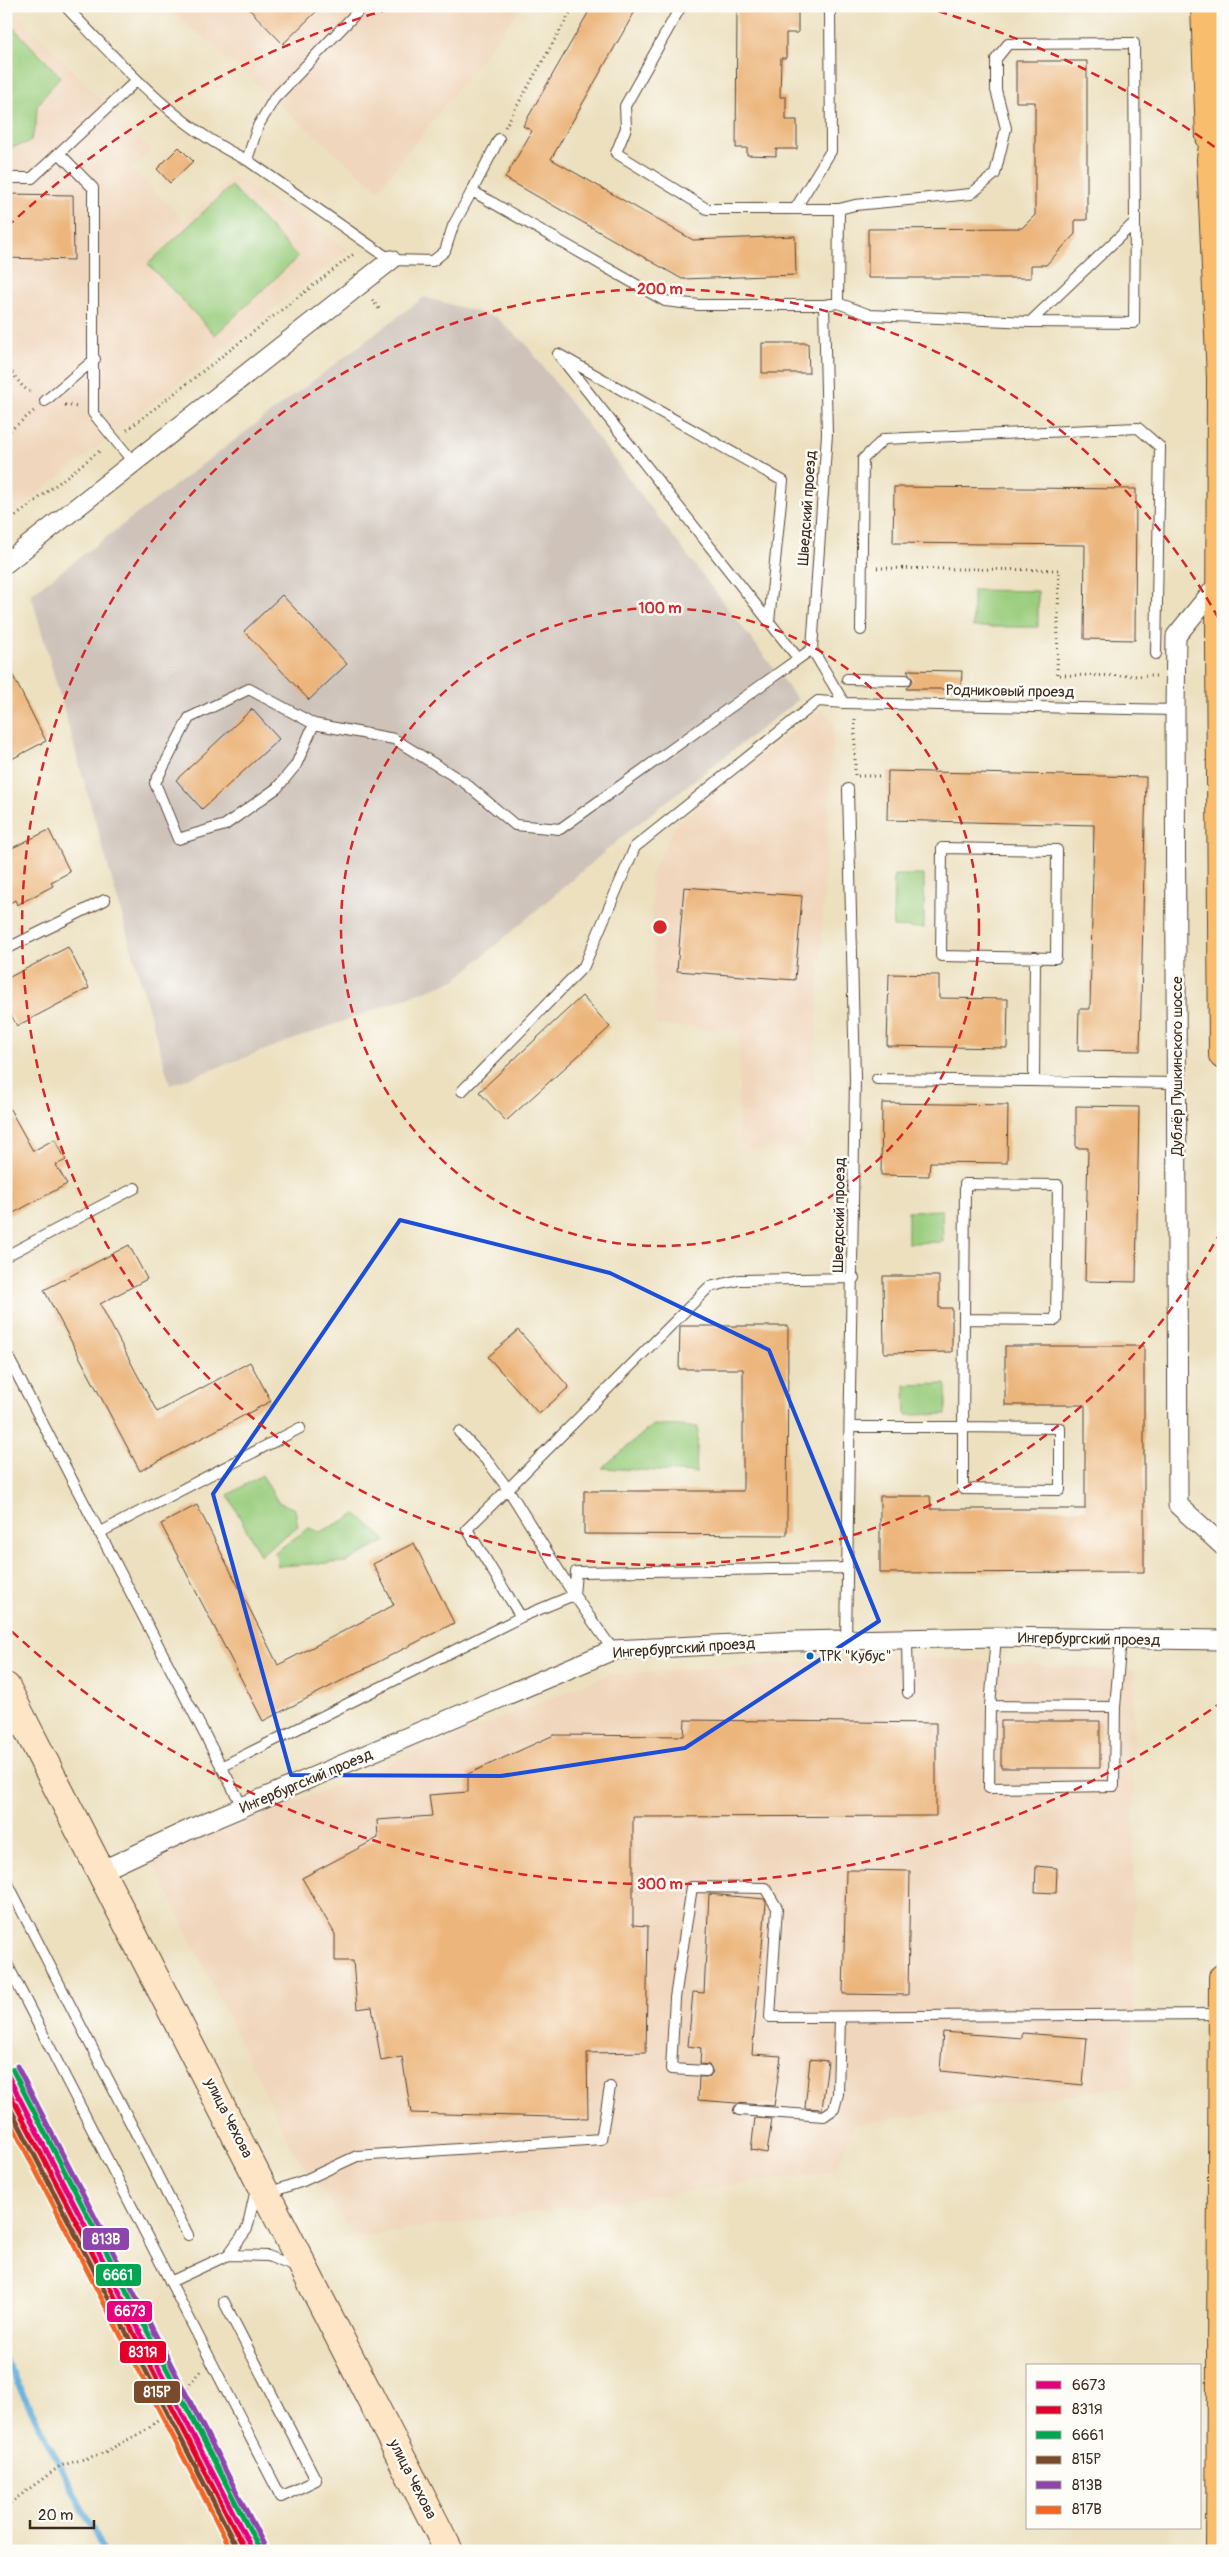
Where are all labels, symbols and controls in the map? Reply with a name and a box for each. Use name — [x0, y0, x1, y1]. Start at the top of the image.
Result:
text: 200 m — [637, 280, 683, 299]
street label: Шведский проезд — [794, 450, 821, 566]
text: 100 m — [639, 599, 681, 618]
street label: Родниковый проезд — [946, 681, 1074, 702]
centre of rings — [651, 918, 669, 936]
street label: Дублёр Пушкинского шоссе — [1168, 976, 1187, 1157]
street label: Шведский проезд — [829, 1157, 850, 1273]
street label: Ингербургский проезд — [1018, 1629, 1160, 1650]
street label: Ингербургский проезд — [612, 1634, 756, 1663]
place label: ТРК "Кубус" — [819, 1648, 891, 1665]
marker: ТРК "Кубус" — [805, 1651, 815, 1661]
street label: Ингербургский проезд — [237, 1745, 375, 1818]
text: 300 m — [637, 1875, 683, 1894]
street label: улица Чехова — [200, 2074, 257, 2161]
line badge: 813В — [82, 2227, 130, 2251]
text: 813В — [92, 2231, 120, 2248]
line badge: 6661 — [95, 2263, 142, 2287]
text: 6661 — [103, 2267, 133, 2284]
line badge: 6673 — [106, 2300, 153, 2323]
text: 6673 — [114, 2303, 146, 2320]
line badge: 831Я — [119, 2340, 167, 2364]
text: 831Я — [129, 2344, 157, 2361]
legend — [1026, 2364, 1202, 2530]
text: 6673 — [1072, 2376, 1106, 2395]
line badge: 815Р — [133, 2380, 181, 2404]
text: 815Р — [143, 2384, 172, 2401]
text: 831Я — [1072, 2400, 1102, 2419]
text: 6661 — [1072, 2426, 1104, 2445]
street label: улица Чехова — [384, 2435, 441, 2522]
text: 815Р — [1072, 2450, 1102, 2469]
text: 813В — [1072, 2476, 1102, 2495]
scale bar — [30, 2497, 94, 2529]
text: 817В — [1072, 2500, 1102, 2519]
text: 20 m — [38, 2506, 73, 2525]

